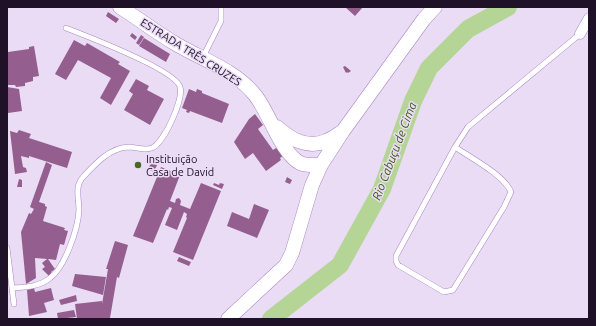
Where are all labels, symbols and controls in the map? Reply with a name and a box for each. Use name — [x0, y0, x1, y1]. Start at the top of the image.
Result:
street label: ESTRADA TRÊS CRUZES — [138, 15, 244, 88]
water label: Rio Cabuçu de Cima — [369, 100, 419, 202]
place label: Instituição Casa de David — [146, 153, 214, 178]
marker: Instituição Casa de David — [133, 160, 143, 170]

